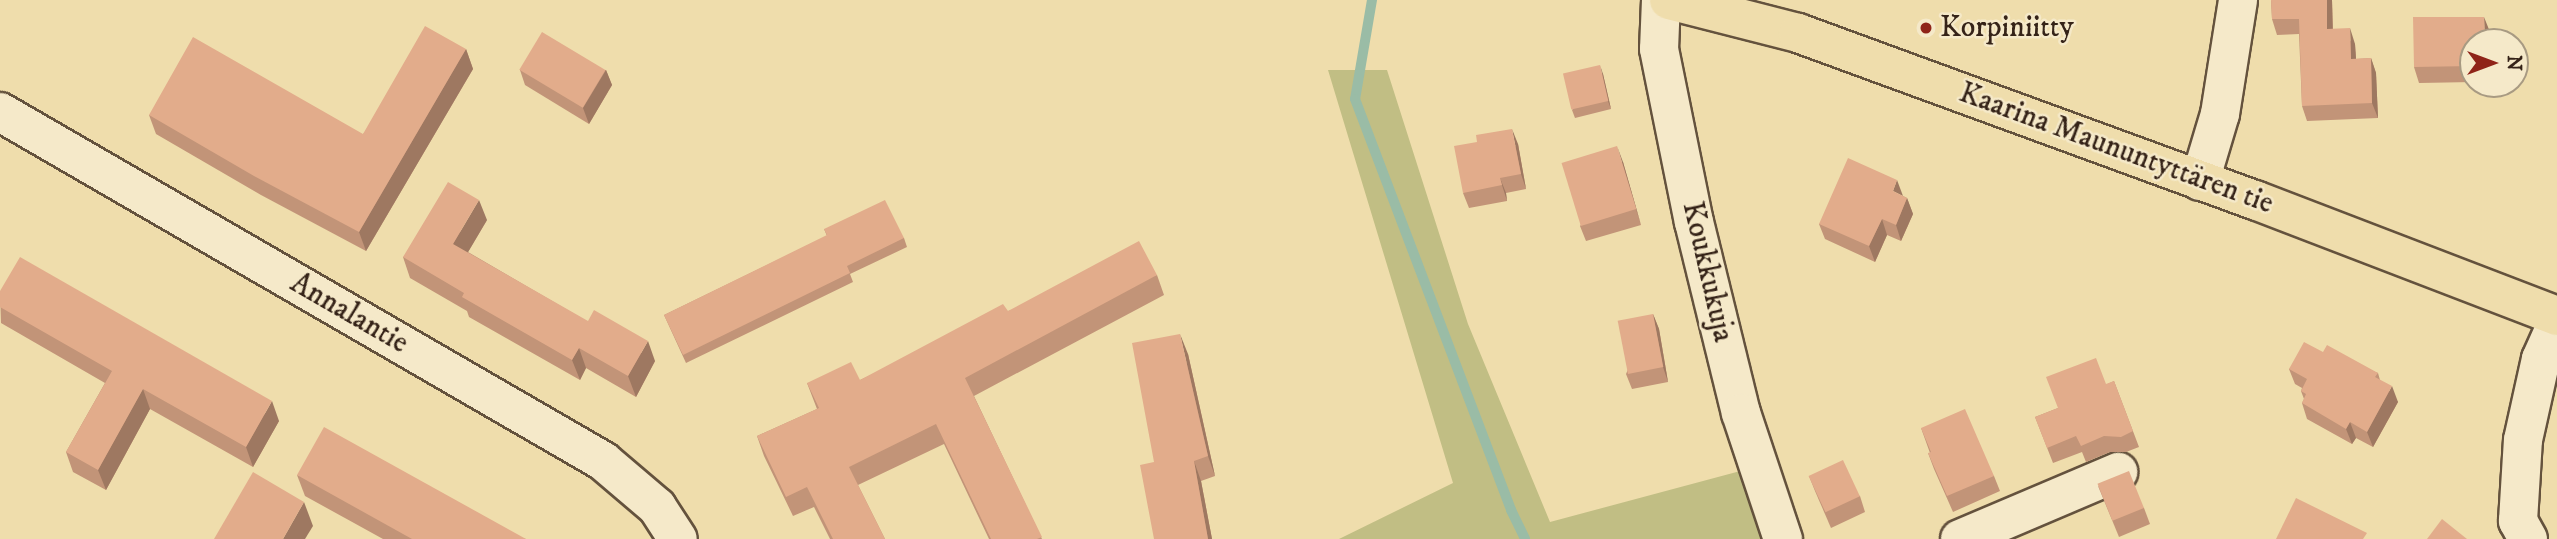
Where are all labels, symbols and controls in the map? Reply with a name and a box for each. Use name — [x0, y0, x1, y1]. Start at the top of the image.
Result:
place label: Korpiniitty — [1940, 10, 2074, 46]
marker: Korpiniitty — [1918, 20, 1934, 36]
north arrow — [2459, 28, 2529, 98]
text: N — [2502, 55, 2525, 71]
street label: Kaarina Maununtyttären tie — [1954, 75, 2278, 223]
street label: Koukkukuja — [1673, 198, 1741, 346]
street label: Annalantie — [284, 266, 414, 362]

